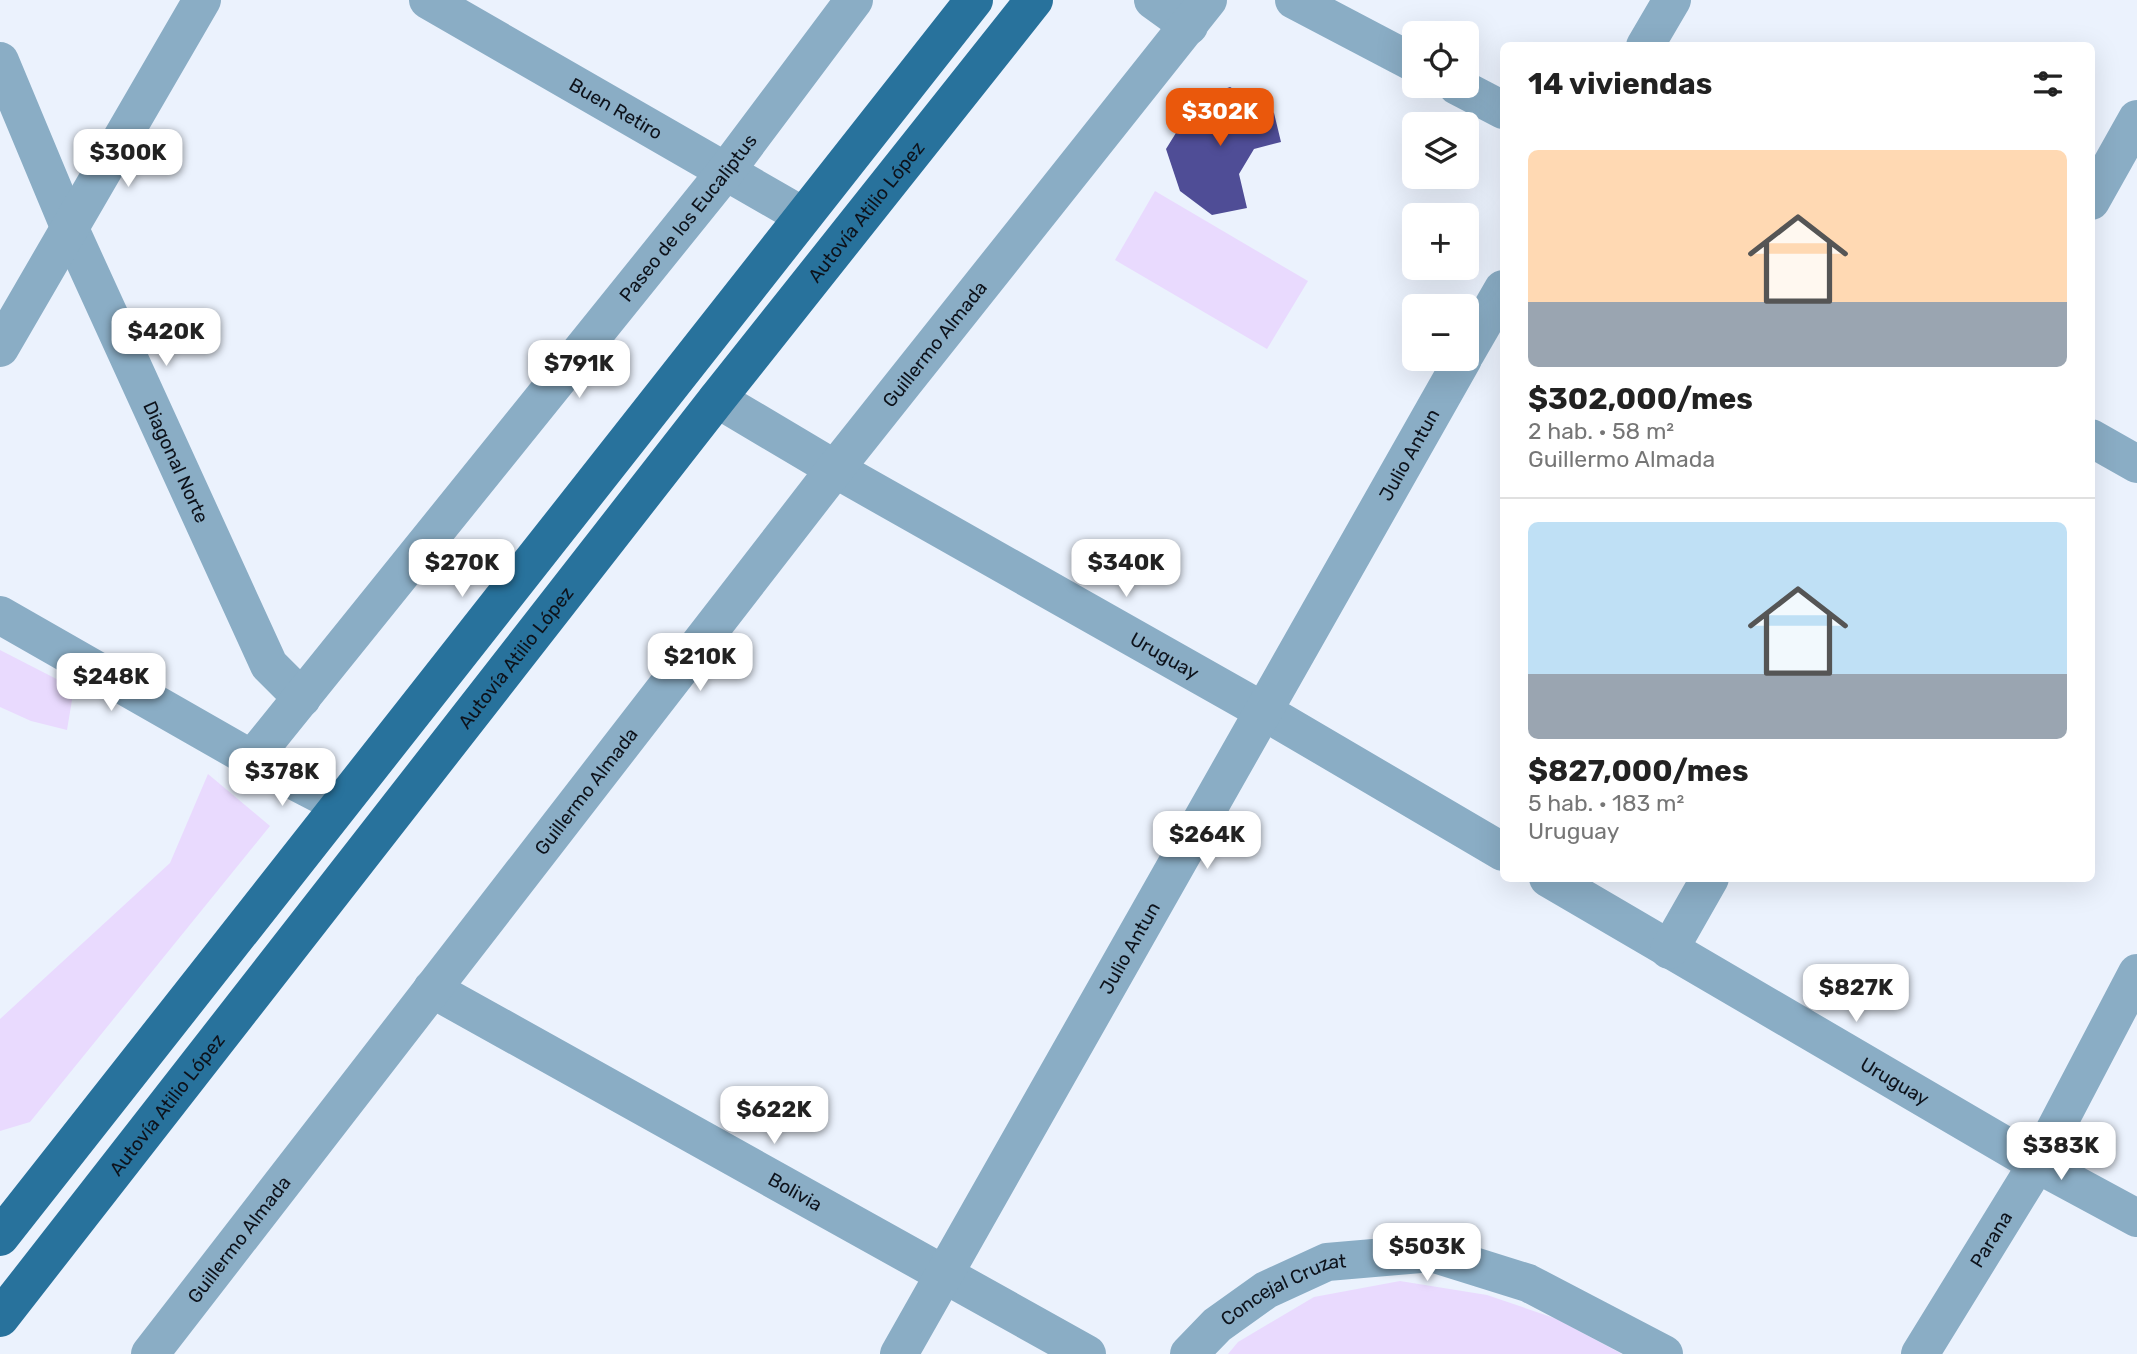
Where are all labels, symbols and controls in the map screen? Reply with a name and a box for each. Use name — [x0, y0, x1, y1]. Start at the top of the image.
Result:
map controls — [1402, 21, 1479, 371]
button: locate — [1402, 21, 1479, 98]
icon: filters — [2029, 65, 2067, 103]
text: 14 viviendas — [1528, 66, 1712, 102]
street label: Buen Retiro — [565, 73, 667, 145]
pin: $302K — [1171, 88, 1269, 148]
text: $302K — [1182, 97, 1258, 125]
button: layers — [1402, 112, 1479, 189]
street label: Paseo de los Eucaliptus — [614, 129, 762, 306]
pin: $300K — [79, 130, 177, 189]
street label: Autovía Atilio López — [803, 137, 929, 287]
text: $300K — [89, 138, 167, 166]
icon: home — [1735, 196, 1861, 322]
button: + — [1402, 203, 1479, 280]
street label: Guillermo Almada — [878, 276, 992, 412]
button: − — [1402, 294, 1479, 371]
pin: $420K — [117, 308, 215, 368]
text: $420K — [128, 317, 204, 345]
pin: $791K — [530, 340, 628, 400]
text: $791K — [544, 349, 614, 377]
text: $302,000/mes — [1528, 381, 1753, 417]
street label: Diagonal Norte — [138, 398, 214, 527]
street label: Julio Antun — [1374, 405, 1445, 505]
text: 2 hab. · 58 m² — [1528, 417, 1674, 445]
text: Guillermo Almada — [1528, 445, 1715, 473]
pin: $270K — [413, 540, 511, 599]
pin: $340K — [1077, 540, 1175, 599]
text: $270K — [425, 548, 499, 576]
text: $340K — [1087, 548, 1165, 576]
icon: home — [1735, 568, 1861, 694]
street label: Autovía Atilio López — [453, 582, 578, 733]
street label: Uruguay — [1126, 627, 1203, 684]
pin: $210K — [651, 634, 749, 693]
text: $210K — [664, 642, 736, 670]
pin: $248K — [62, 654, 160, 713]
text: $248K — [73, 662, 149, 690]
street label: Guillermo Almada — [530, 723, 643, 859]
pin: $378K — [233, 748, 331, 808]
text: $827,000/mes — [1528, 753, 1749, 789]
text: $378K — [245, 757, 319, 785]
text: 5 hab. · 183 m² — [1528, 789, 1684, 817]
pin: $264K — [1158, 812, 1256, 871]
text: Uruguay — [1528, 817, 1619, 845]
text: $264K — [1169, 820, 1245, 848]
street label: Julio Antun — [1095, 898, 1165, 998]
pin: $827K — [1807, 964, 1905, 1024]
text: $827K — [1819, 973, 1893, 1001]
street label: Autovía Atilio López — [105, 1029, 230, 1180]
street label: Uruguay — [1856, 1052, 1933, 1110]
pin: $622K — [725, 1086, 823, 1146]
text: $622K — [736, 1095, 812, 1123]
pin: $383K — [2012, 1122, 2110, 1182]
text: $383K — [2023, 1131, 2099, 1159]
street label: Bolivia — [764, 1168, 826, 1216]
street label: Guillermo Almada — [183, 1171, 296, 1308]
street label: Parana — [1965, 1207, 2017, 1272]
pin: $503K — [1378, 1224, 1476, 1283]
text: $503K — [1389, 1232, 1465, 1260]
street label: Concejal Cruzat — [1216, 1249, 1348, 1331]

